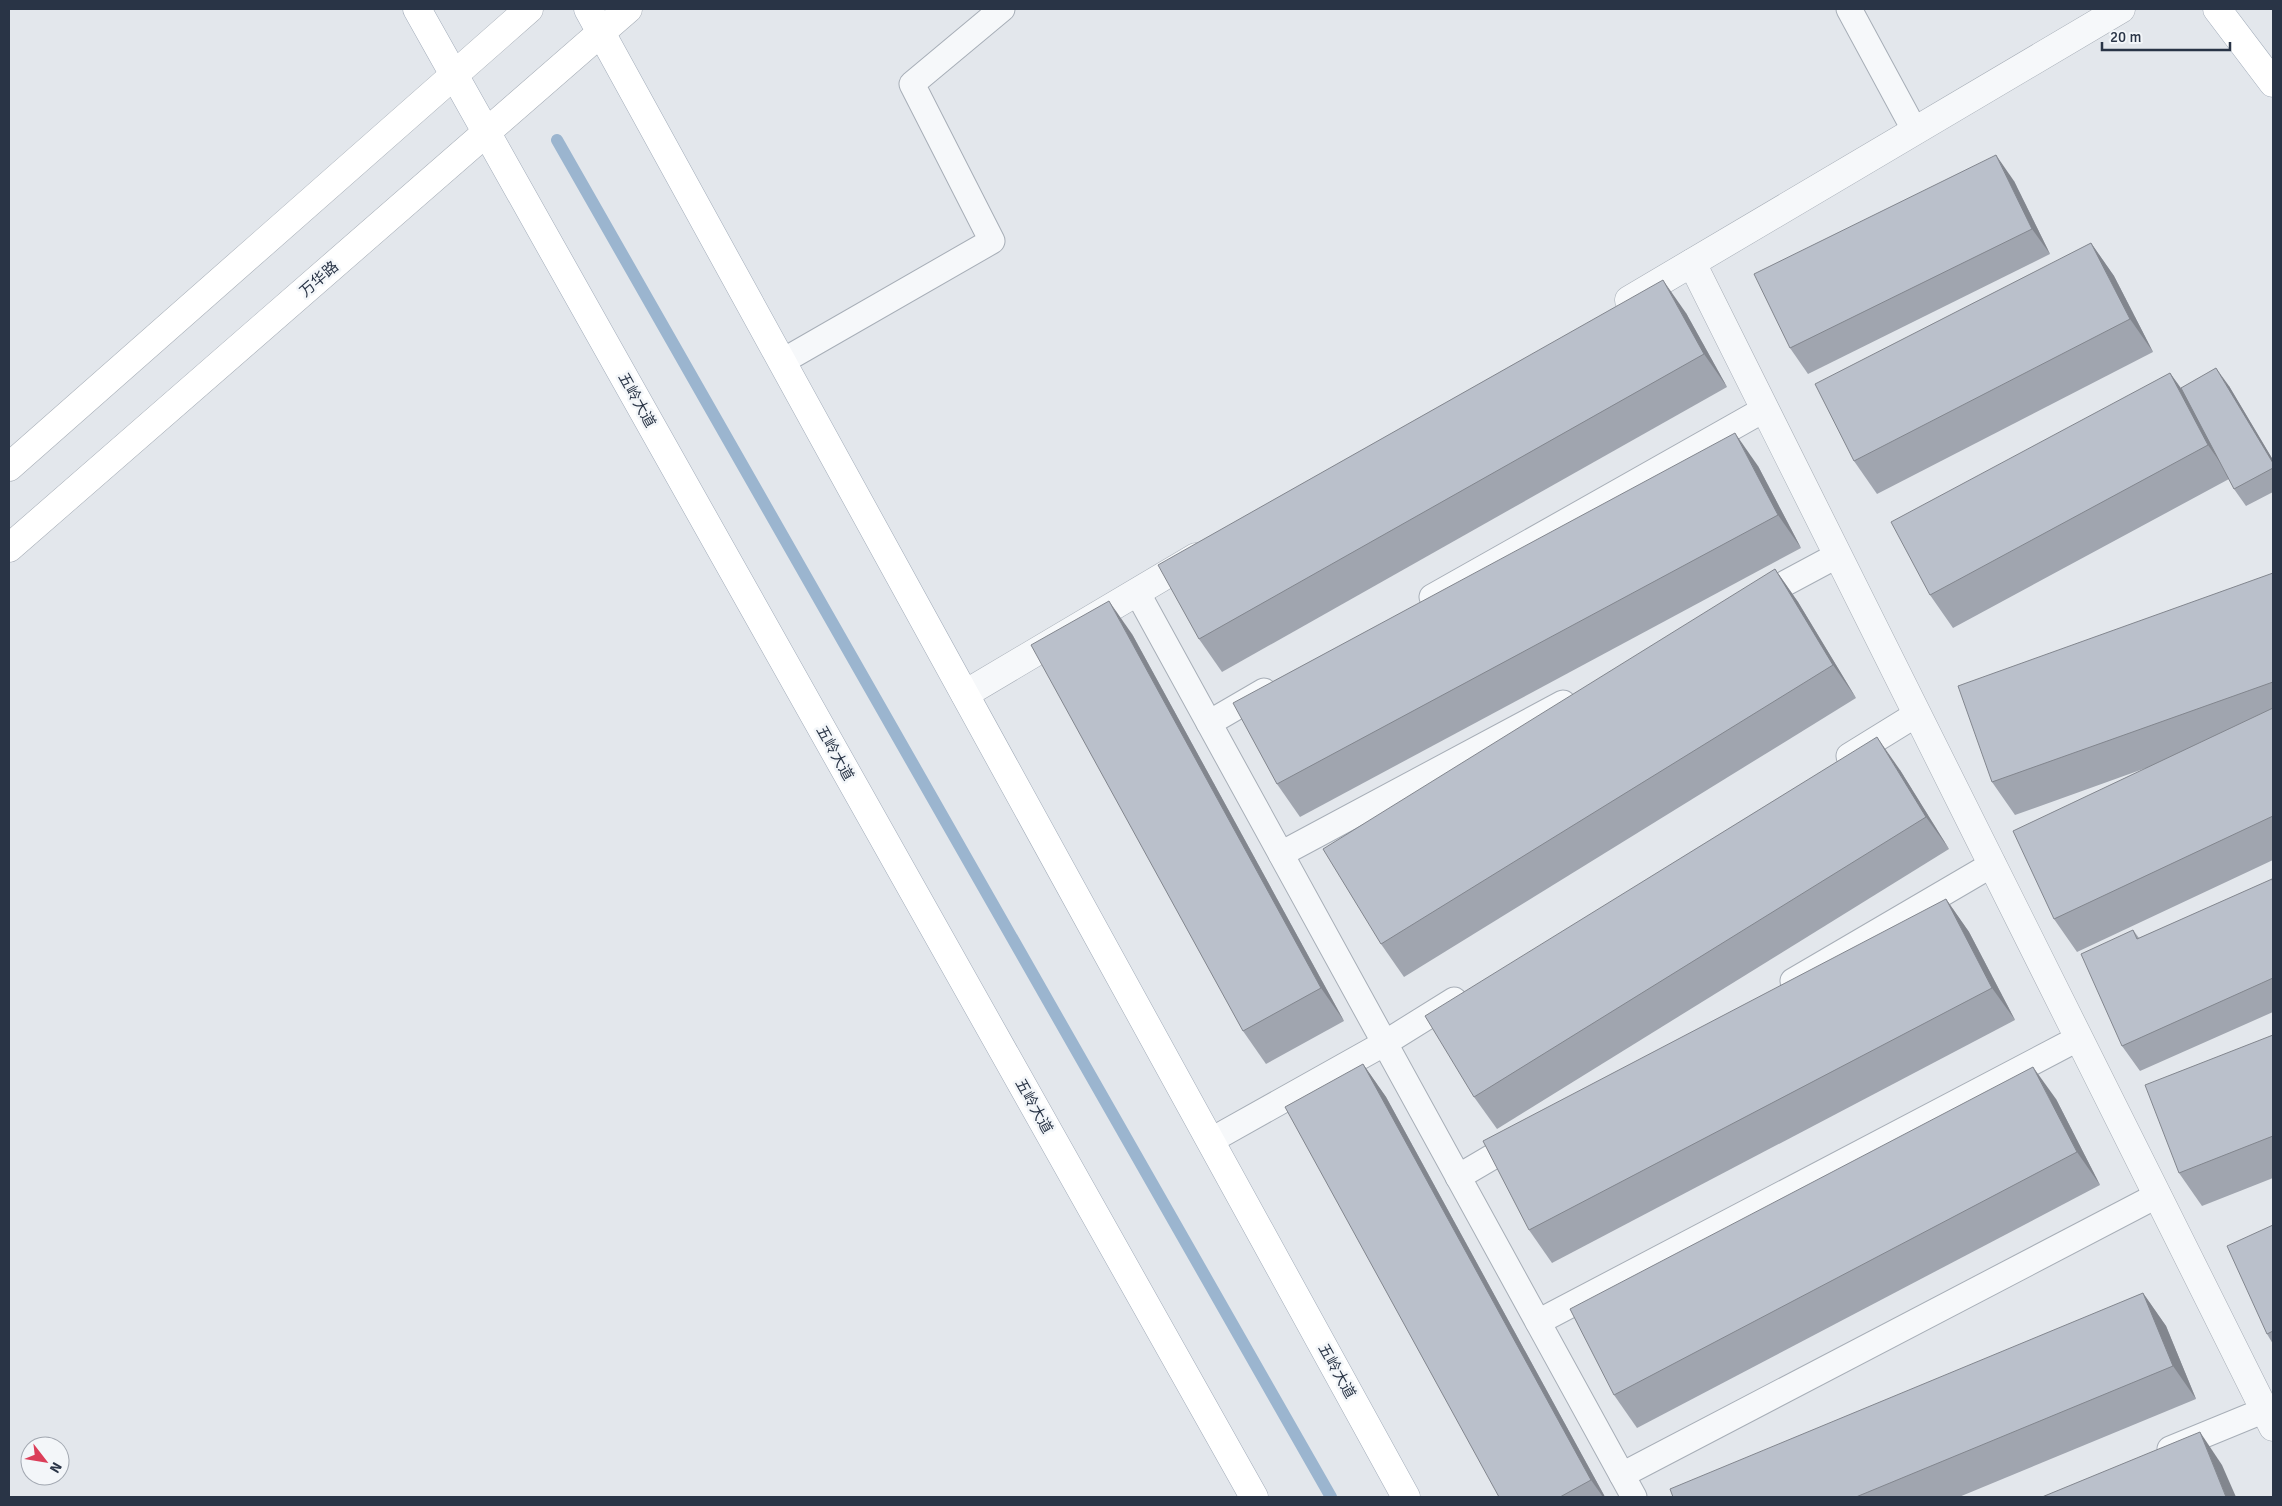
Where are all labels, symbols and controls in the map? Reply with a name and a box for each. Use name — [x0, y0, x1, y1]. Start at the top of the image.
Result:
scale bar — [2102, 20, 2230, 52]
text: 20 m — [2110, 28, 2141, 46]
street label: 万华路 — [296, 257, 342, 301]
street label: 五岭大道 — [615, 369, 659, 431]
street label: 五岭大道 — [813, 722, 857, 784]
street label: 五岭大道 — [1012, 1075, 1056, 1137]
street label: 五岭大道 — [1315, 1340, 1359, 1402]
north arrow — [20, 1436, 70, 1486]
text: N — [46, 1459, 66, 1476]

